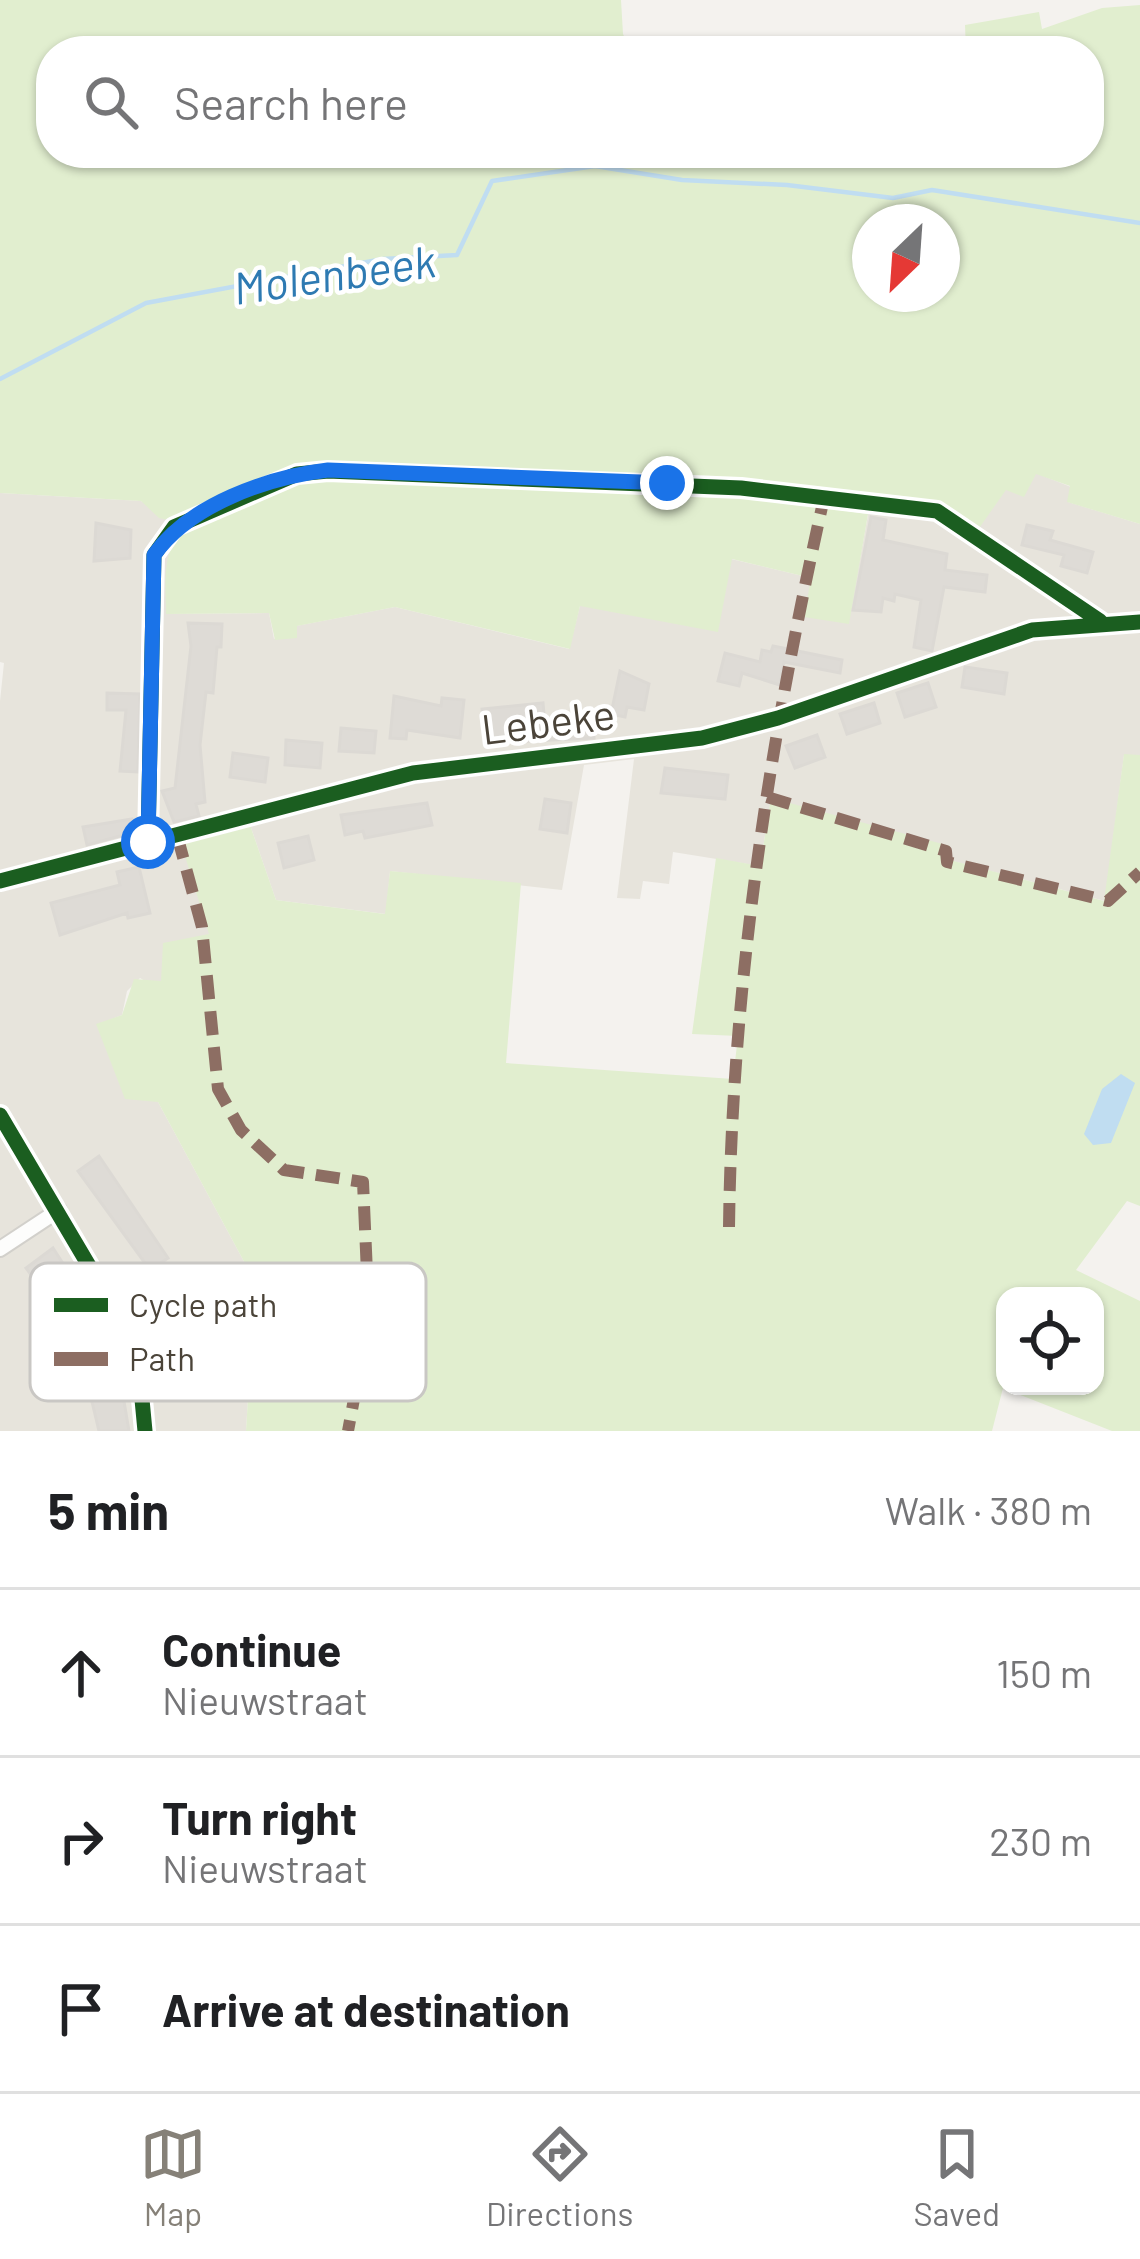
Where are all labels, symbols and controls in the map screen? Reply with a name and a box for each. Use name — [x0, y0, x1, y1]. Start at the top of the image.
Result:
search box — [36, 36, 1104, 168]
icon: search — [78, 69, 144, 135]
text: Search here — [174, 75, 408, 129]
north arrow — [852, 204, 960, 312]
water label: Molenbeek — [229, 232, 439, 314]
route end — [640, 456, 694, 510]
street label: Lebeke — [478, 687, 618, 753]
route start — [121, 815, 175, 869]
legend — [30, 1263, 426, 1401]
text: Cycle path — [129, 1284, 277, 1324]
map controls — [996, 1287, 1104, 1395]
button: locate — [996, 1287, 1104, 1395]
text: Path — [129, 1338, 195, 1378]
text: 5 min — [48, 1479, 169, 1540]
text: Walk · 380 m — [885, 1486, 1092, 1533]
text: Continue — [162, 1622, 341, 1676]
icon: ahead — [48, 1640, 114, 1706]
text: 150 m — [996, 1649, 1092, 1696]
text: Nieuwstraat — [162, 1676, 368, 1723]
text: Turn right — [162, 1790, 357, 1844]
icon: right — [48, 1808, 114, 1874]
text: 230 m — [989, 1817, 1092, 1864]
text: Nieuwstraat — [162, 1844, 368, 1891]
icon: arrive — [48, 1976, 114, 2042]
text: Arrive at destination — [162, 1982, 570, 2036]
tab: Map — [140, 2121, 206, 2233]
tab: Directions — [486, 2121, 633, 2233]
tab: Saved — [913, 2121, 1000, 2233]

